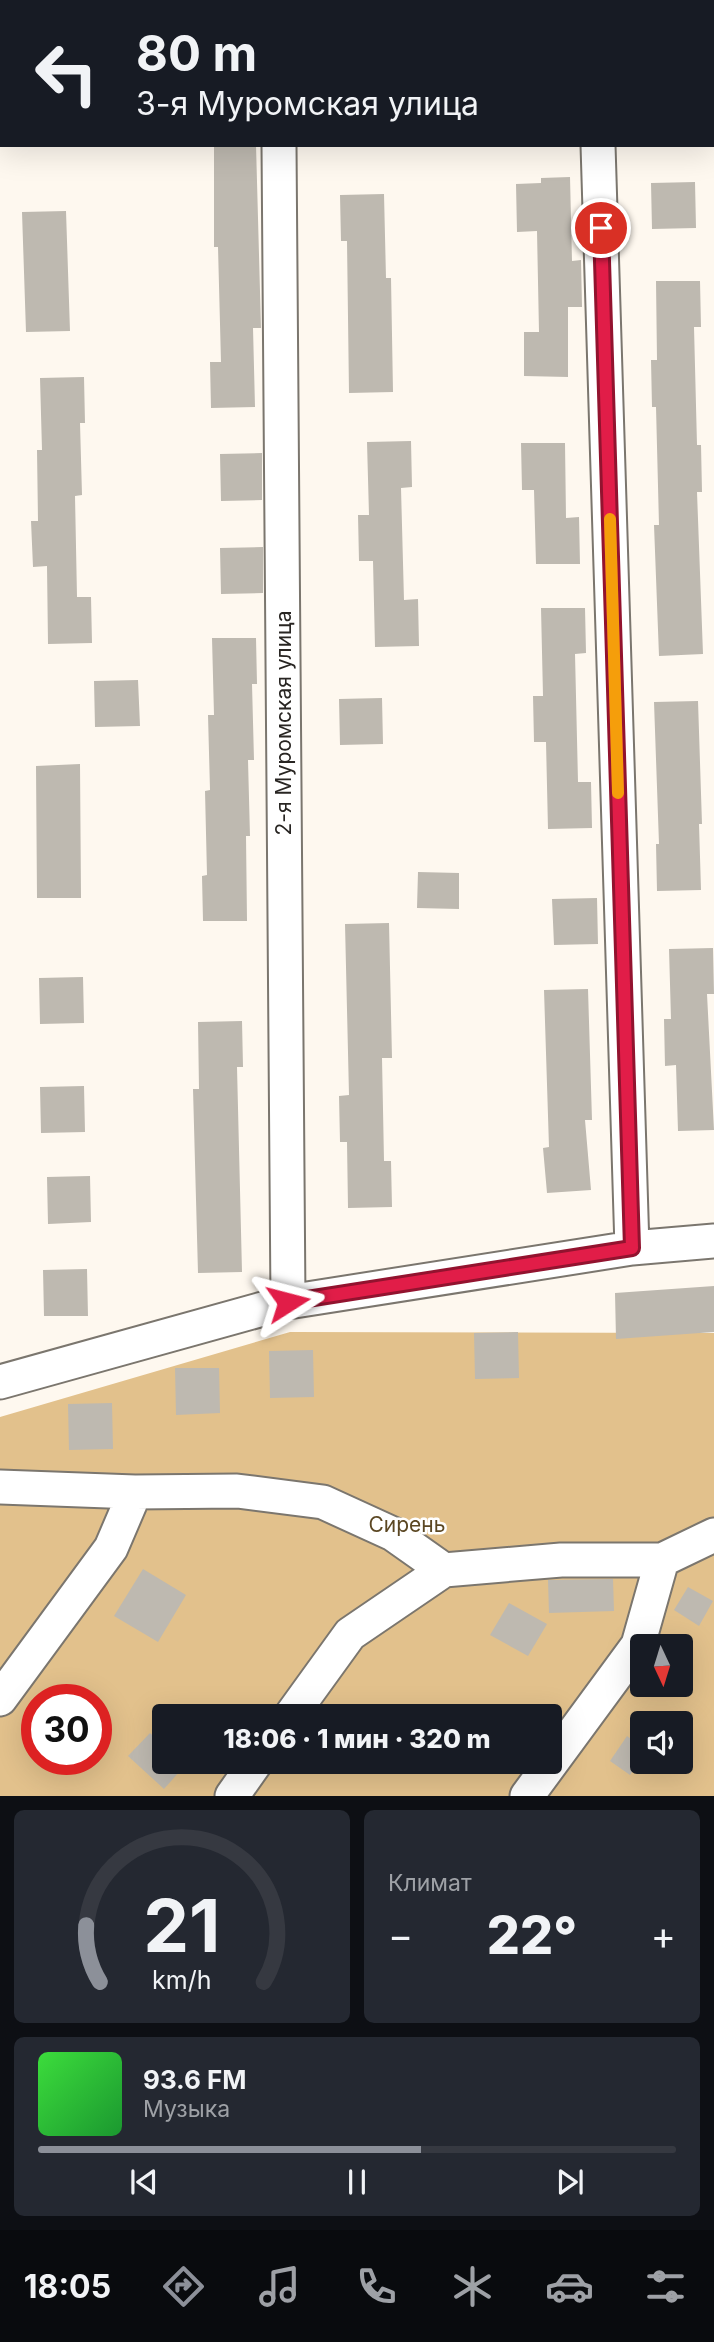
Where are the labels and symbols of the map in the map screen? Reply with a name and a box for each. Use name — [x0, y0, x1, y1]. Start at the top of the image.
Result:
pin — [571, 198, 631, 258]
street label: 2-я Муромская улица — [271, 611, 296, 835]
position arrow — [251, 1265, 325, 1339]
park label: Сирень — [368, 1512, 446, 1537]
north arrow — [630, 1634, 693, 1698]
speed limit sign: 30 — [21, 1684, 112, 1775]

